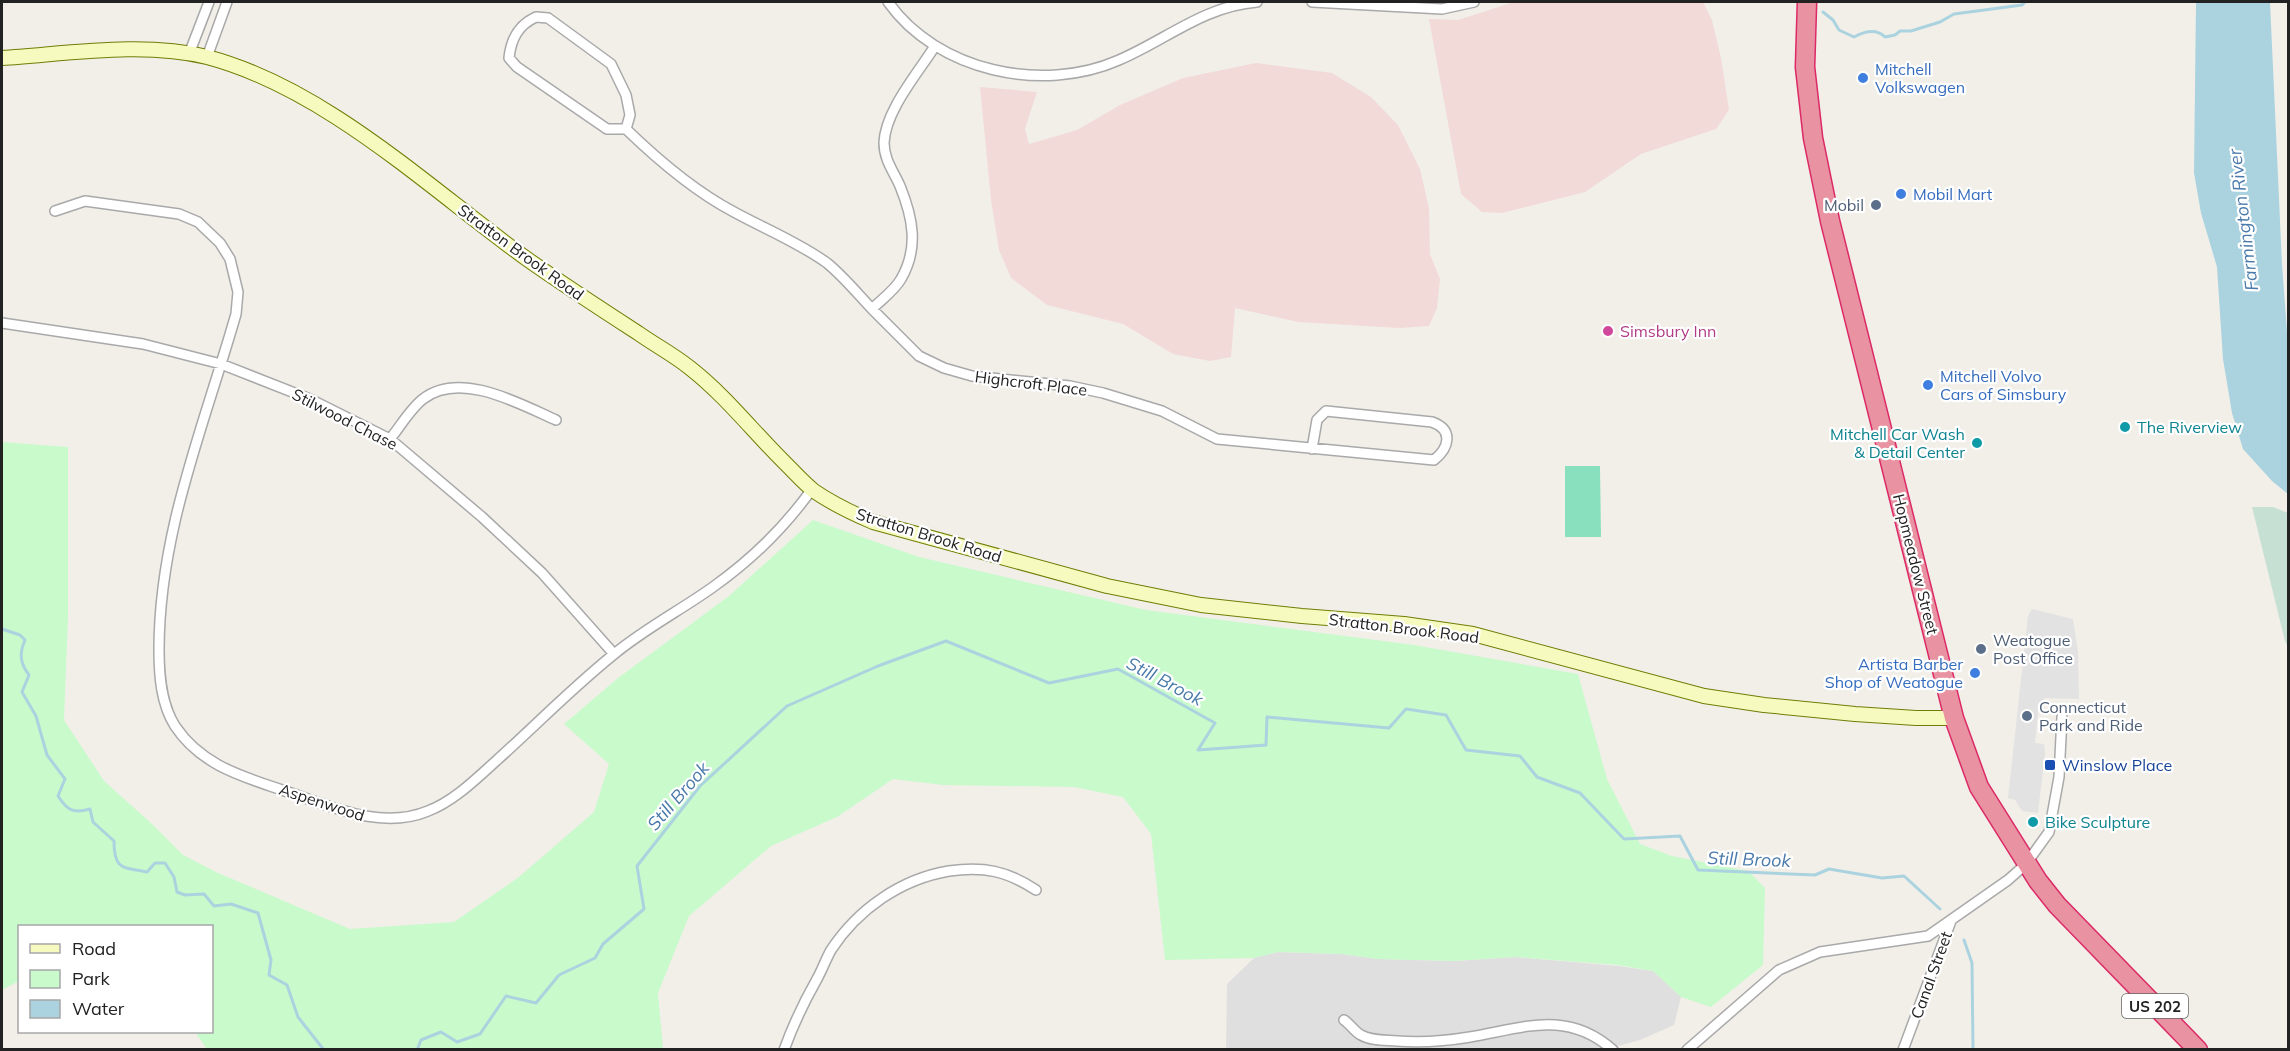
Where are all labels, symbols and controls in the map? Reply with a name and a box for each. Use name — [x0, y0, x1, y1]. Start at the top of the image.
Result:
place label: Mitchell Volkswagen — [1875, 59, 1965, 97]
marker: Mitchell Volkswagen — [1856, 71, 1870, 85]
water label: Farmington River — [2223, 146, 2263, 292]
place label: Mobil Mart — [1913, 184, 1993, 204]
marker: Mobil Mart — [1894, 187, 1908, 201]
place label: Mobil — [1824, 195, 1864, 215]
marker: Mobil — [1869, 198, 1883, 212]
street label: Stratton Brook Road — [454, 200, 588, 304]
place label: Simsbury Inn — [1620, 321, 1716, 341]
marker: Simsbury Inn — [1601, 324, 1615, 338]
street label: Highcroft Place — [974, 366, 1088, 400]
place label: Mitchell Volvo Cars of Simsbury — [1940, 366, 2067, 404]
marker: Mitchell Volvo Cars of Simsbury — [1921, 378, 1935, 392]
street label: Stilwood Chase — [289, 384, 401, 454]
place label: The Riverview — [2137, 417, 2242, 437]
marker: The Riverview — [2118, 420, 2132, 434]
place label: Mitchell Car Wash & Detail Center — [1830, 424, 1965, 462]
marker: Mitchell Car Wash & Detail Center — [1970, 436, 1984, 450]
street label: Hopmeadow Street — [1889, 492, 1943, 637]
street label: Stratton Brook Road — [854, 503, 1004, 567]
street label: Stratton Brook Road — [1328, 609, 1480, 647]
place label: Weatogue Post Office — [1993, 630, 2073, 668]
marker: Weatogue Post Office — [1974, 642, 1988, 656]
water label: Still Brook — [1123, 651, 1208, 711]
place label: Artista Barber Shop of Weatogue — [1825, 654, 1963, 692]
marker: Artista Barber Shop of Weatogue — [1968, 666, 1982, 680]
place label: Connecticut Park and Ride — [2039, 697, 2143, 735]
marker: Connecticut Park and Ride — [2020, 709, 2034, 723]
place label: Winslow Place — [2062, 755, 2172, 775]
water label: Still Brook — [642, 756, 715, 835]
marker: Winslow Place — [2043, 758, 2057, 772]
street label: Aspenwood — [277, 779, 367, 825]
place label: Bike Sculpture — [2045, 812, 2150, 832]
marker: Bike Sculpture — [2026, 815, 2040, 829]
water label: Still Brook — [1707, 846, 1792, 872]
legend — [18, 925, 213, 1033]
street label: Canal Street — [1906, 928, 1956, 1021]
text: Road — [72, 937, 116, 960]
text: Park — [72, 967, 111, 990]
road number: US 202 — [2122, 994, 2188, 1018]
text: Water — [72, 997, 125, 1020]

